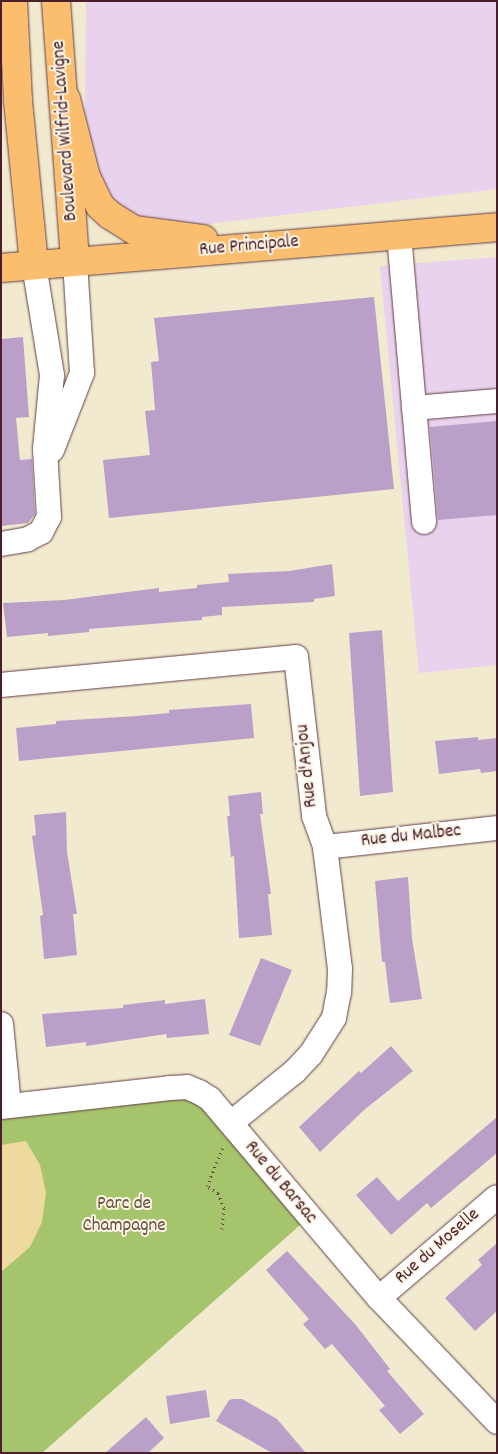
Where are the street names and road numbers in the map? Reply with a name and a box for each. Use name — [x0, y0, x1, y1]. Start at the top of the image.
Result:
street label: Boulevard Wilfrid-Lavigne — [48, 40, 84, 222]
street label: Rue Principale — [198, 231, 300, 263]
street label: Rue d'Anjou — [292, 723, 324, 809]
street label: Rue du Malbec — [360, 820, 462, 854]
street label: Rue du Barsac — [239, 1137, 321, 1229]
street label: Rue du Moselle — [391, 1204, 485, 1290]

